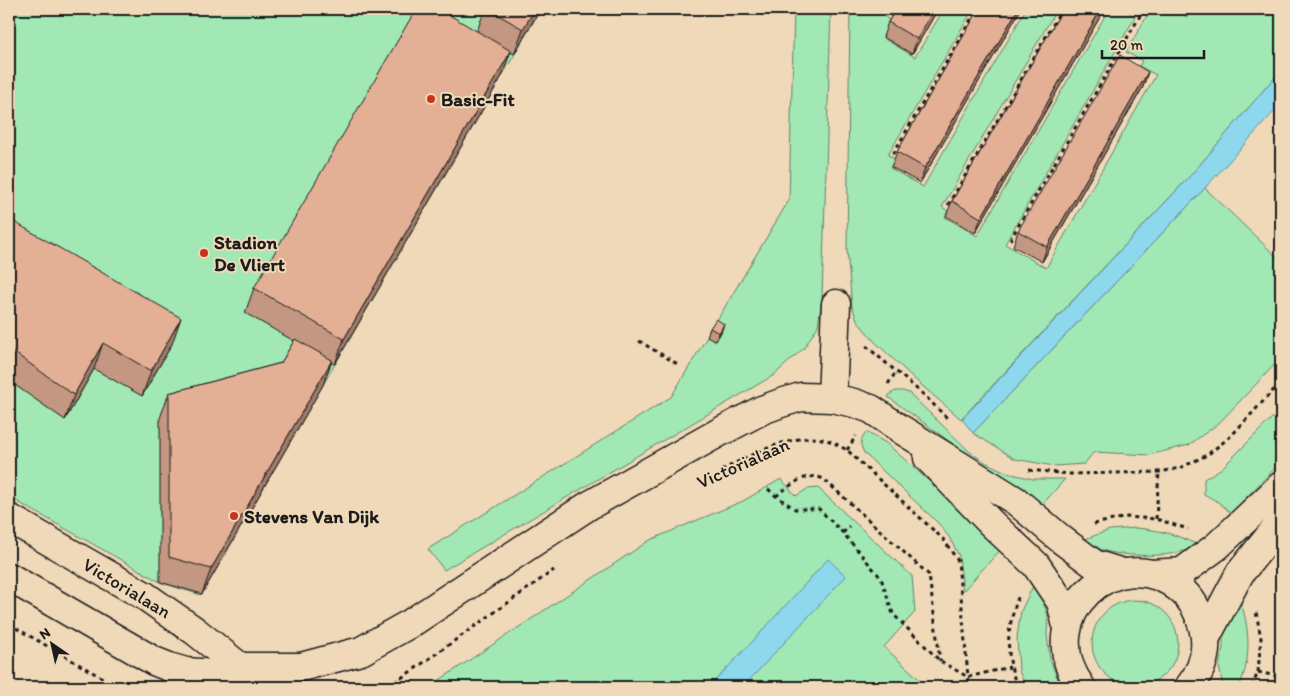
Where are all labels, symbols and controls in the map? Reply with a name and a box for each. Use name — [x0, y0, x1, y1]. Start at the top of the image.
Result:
scale bar — [1102, 28, 1205, 60]
text: 20 m — [1110, 36, 1144, 54]
place label: Basic-Fit — [441, 88, 515, 111]
marker: Basic-Fit — [425, 93, 437, 105]
place label: Stadion De Vliert — [214, 231, 285, 276]
marker: Stadion De Vliert — [198, 247, 210, 259]
street label: Victorialaan — [693, 432, 793, 494]
place label: Stevens Van Dijk — [244, 505, 379, 528]
marker: Stevens Van Dijk — [228, 510, 240, 522]
street label: Victorialaan — [79, 553, 175, 623]
north arrow — [28, 618, 78, 668]
text: N — [36, 624, 54, 643]

